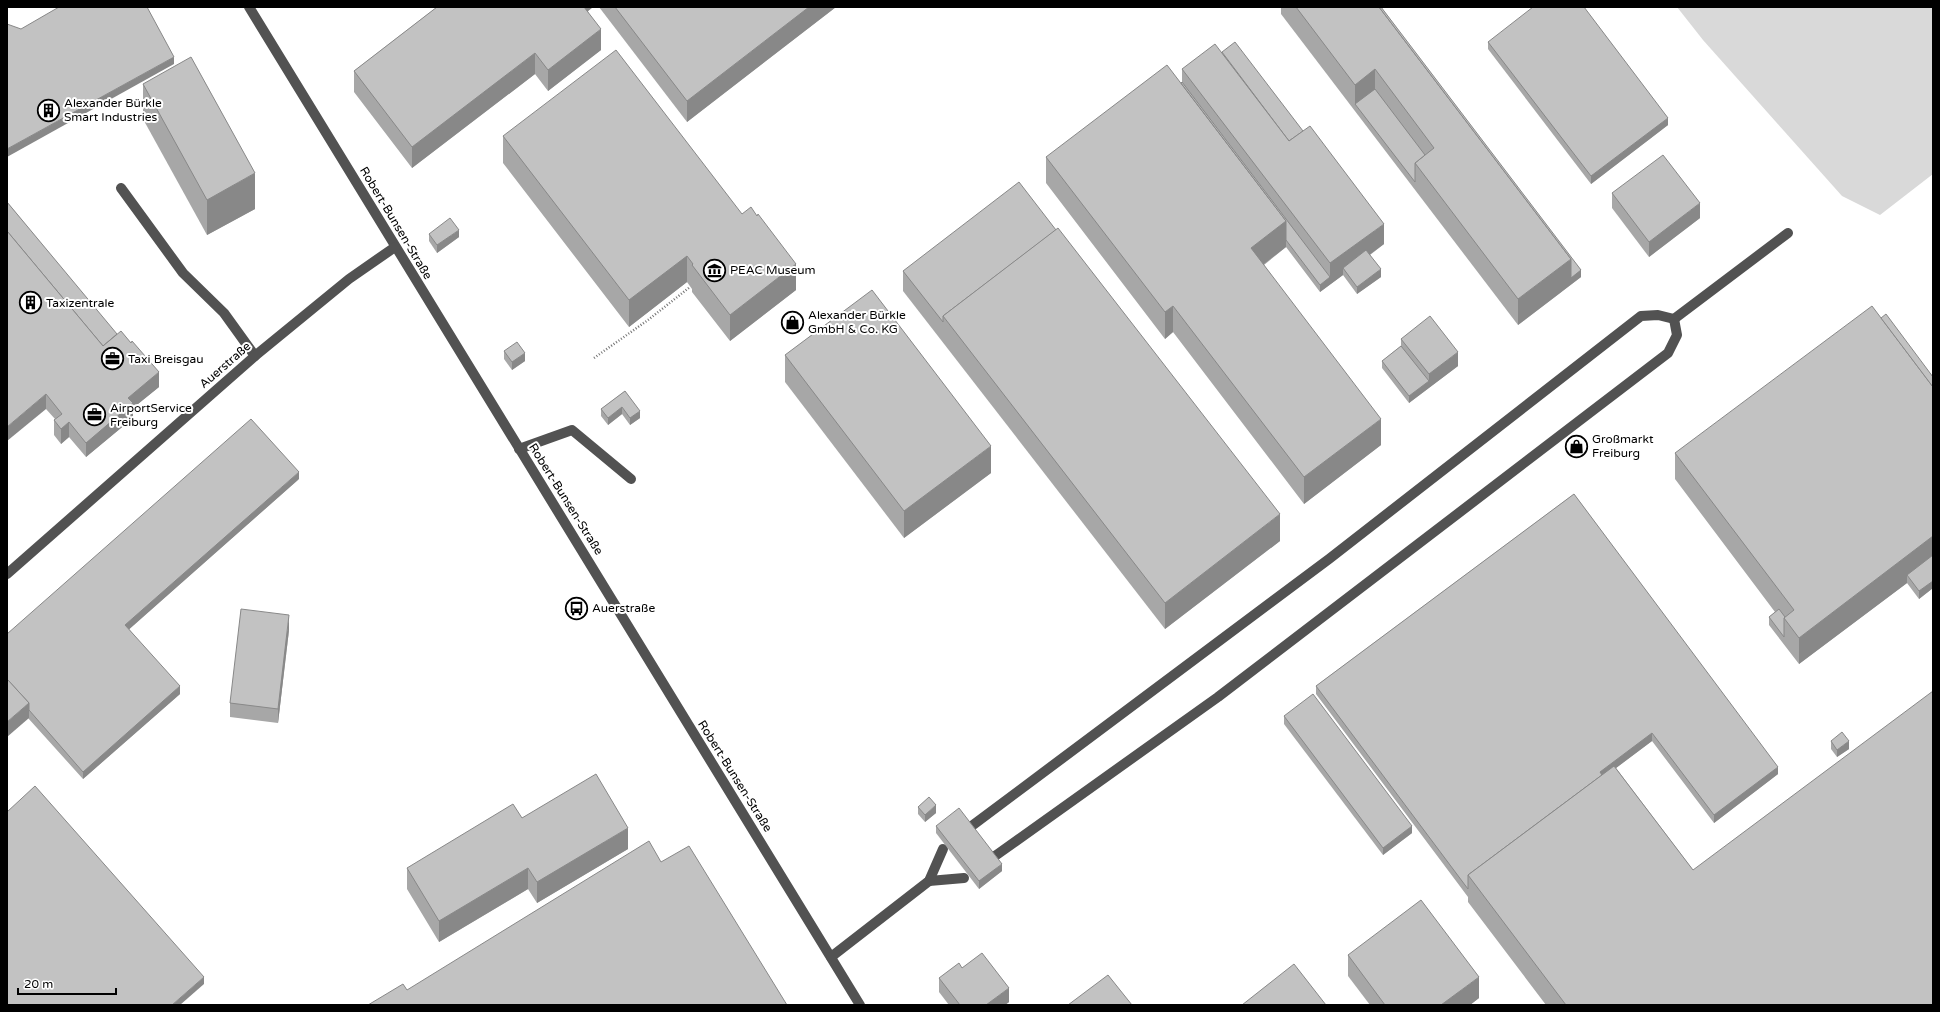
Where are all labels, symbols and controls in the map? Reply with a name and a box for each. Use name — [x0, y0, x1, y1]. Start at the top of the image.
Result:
place label: Alexander Bürkle Smart Industries — [64, 96, 162, 124]
building icon: Alexander Bürkle Smart Industries — [36, 97, 62, 123]
street label: Robert-Bunsen-Straße — [357, 164, 435, 282]
museum icon: PEAC Museum — [702, 257, 728, 283]
place label: PEAC Museum — [730, 263, 816, 277]
building icon: Taxizentrale — [18, 290, 44, 316]
place label: Taxizentrale — [46, 296, 114, 310]
place label: Alexander Bürkle GmbH & Co. KG — [808, 308, 906, 336]
shop icon: Alexander Bürkle GmbH & Co. KG — [780, 309, 806, 335]
street label: Auerstraße — [197, 339, 254, 391]
office icon: Taxi Breisgau — [99, 346, 125, 372]
place label: Taxi Breisgau — [128, 352, 203, 366]
place label: AirportService Freiburg — [110, 401, 192, 429]
office icon: AirportService Freiburg — [82, 402, 108, 428]
place label: Großmarkt Freiburg — [1592, 432, 1654, 460]
shop icon: Großmarkt Freiburg — [1564, 433, 1590, 459]
street label: Robert-Bunsen-Straße — [526, 441, 606, 557]
bus stop icon: Auerstraße — [563, 595, 589, 621]
place label: Auerstraße — [592, 601, 655, 615]
street label: Robert-Bunsen-Straße — [695, 718, 775, 834]
scale bar — [18, 970, 116, 996]
text: 20 m — [24, 977, 53, 991]

